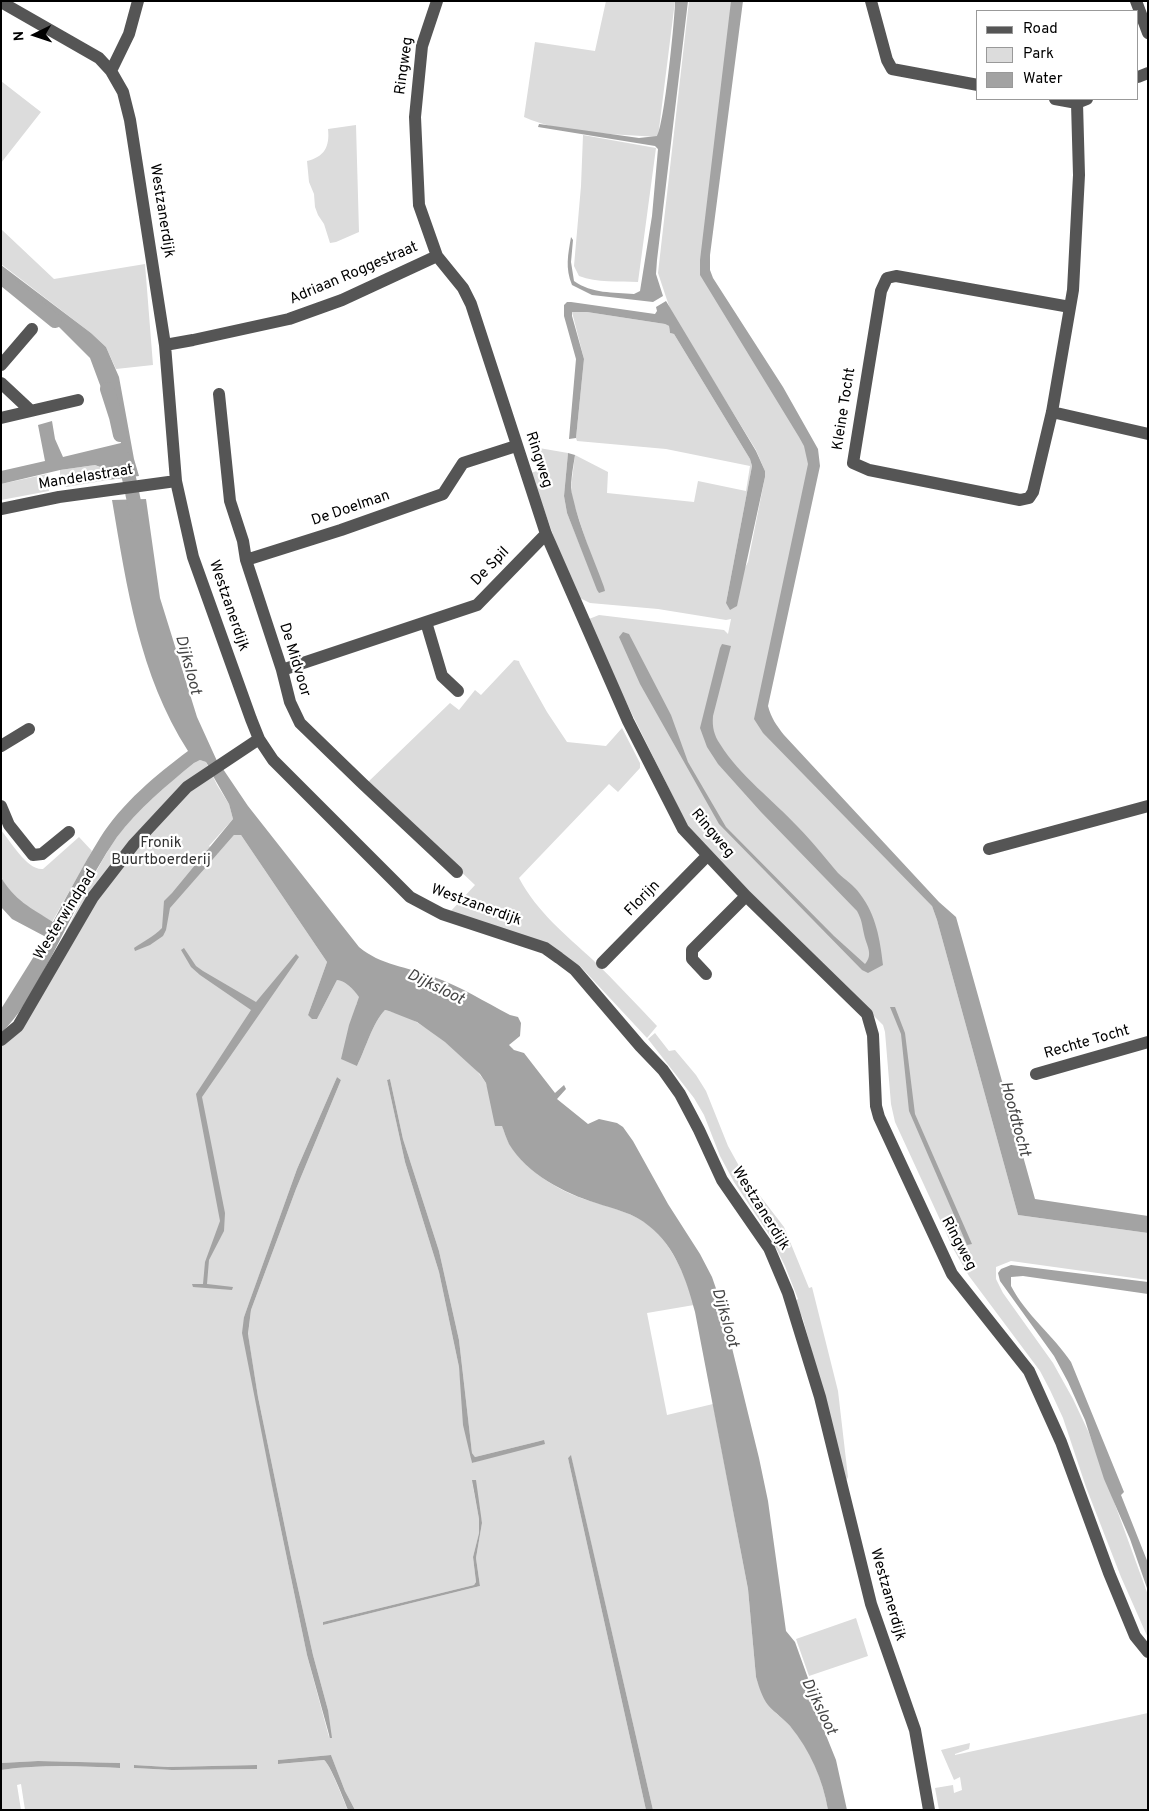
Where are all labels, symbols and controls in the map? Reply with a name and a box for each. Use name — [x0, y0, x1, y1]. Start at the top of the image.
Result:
north arrow — [10, 10, 60, 60]
legend — [976, 10, 1139, 100]
text: Road — [1023, 20, 1058, 39]
text: N — [11, 30, 28, 42]
street label: Ringweg — [392, 36, 418, 96]
text: Park — [1023, 45, 1054, 64]
text: Water — [1023, 70, 1062, 89]
street label: Westzanerdijk — [145, 163, 177, 259]
street label: Adriaan Roggestraat — [287, 239, 421, 309]
street label: Kleine Tocht — [830, 366, 860, 452]
street label: Ringweg — [520, 430, 556, 490]
street label: Mandelastraat — [37, 462, 135, 494]
street label: De Doelman — [309, 487, 393, 531]
street label: De Spil — [468, 544, 514, 590]
street label: Westzanerdijk — [204, 558, 252, 654]
street label: De Midvoor — [274, 621, 314, 699]
water label: Dijksloot — [170, 633, 204, 697]
street label: Ringweg — [686, 806, 738, 862]
park label: Fronik Buurtboerderij — [111, 835, 211, 870]
street label: Westerwindpad — [31, 866, 101, 964]
street label: Florijn — [622, 877, 664, 921]
street label: Westzanerdijk — [428, 881, 524, 931]
water label: Dijksloot — [404, 966, 466, 1010]
street label: Rechte Tocht — [1042, 1022, 1132, 1064]
water label: Hoofdtocht — [995, 1079, 1033, 1159]
street label: Westzanerdijk — [727, 1164, 793, 1254]
street label: Ringweg — [936, 1214, 980, 1274]
water label: Dijksloot — [706, 1286, 742, 1350]
street label: Westzanerdijk — [865, 1547, 909, 1643]
water label: Dijksloot — [796, 1676, 840, 1738]

